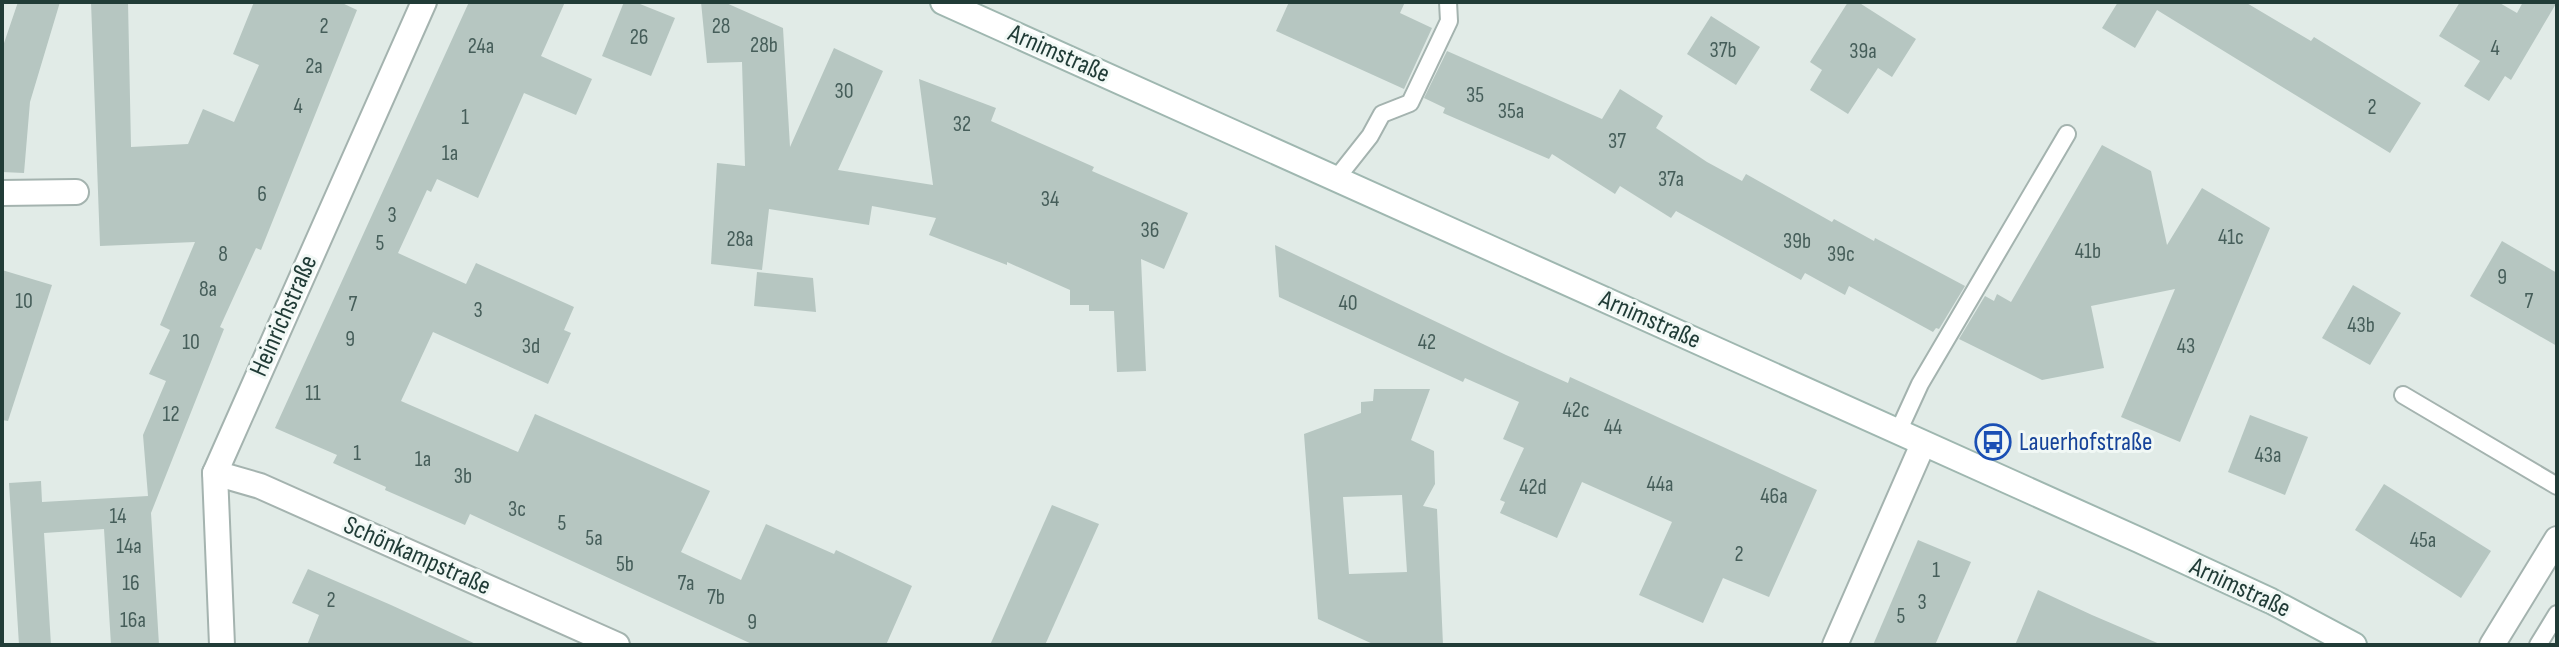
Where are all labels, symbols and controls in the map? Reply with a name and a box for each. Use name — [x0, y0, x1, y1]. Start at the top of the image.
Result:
house number: 2 — [319, 13, 329, 40]
house number: 28 — [712, 13, 730, 40]
street label: Arnimstraße — [1003, 18, 1114, 90]
house number: 26 — [630, 24, 648, 51]
house number: 28b — [750, 32, 778, 59]
house number: 24a — [468, 33, 494, 60]
house number: 4 — [2490, 35, 2500, 62]
house number: 37b — [1709, 37, 1737, 64]
house number: 39a — [1849, 38, 1877, 65]
house number: 2a — [305, 53, 323, 80]
house number: 30 — [834, 78, 854, 105]
house number: 35 — [1466, 82, 1484, 109]
house number: 4 — [293, 93, 303, 120]
house number: 2 — [2367, 94, 2377, 121]
house number: 35a — [1498, 98, 1524, 125]
house number: 1 — [461, 104, 469, 131]
house number: 32 — [953, 111, 971, 138]
house number: 37 — [1608, 128, 1626, 155]
house number: 1a — [442, 140, 458, 167]
house number: 37a — [1658, 166, 1684, 193]
house number: 6 — [257, 181, 267, 208]
house number: 34 — [1041, 186, 1059, 213]
house number: 3 — [387, 202, 397, 229]
house number: 36 — [1141, 217, 1159, 244]
house number: 41c — [2218, 224, 2244, 251]
house number: 28a — [726, 226, 754, 253]
house number: 39b — [1783, 228, 1811, 255]
house number: 5 — [376, 230, 385, 257]
house number: 41b — [2075, 238, 2101, 265]
house number: 8 — [218, 241, 228, 268]
house number: 39c — [1827, 241, 1855, 268]
street label: Heinrichstraße — [244, 251, 324, 381]
house number: 9 — [2497, 264, 2507, 291]
house number: 8a — [199, 276, 217, 303]
street label: Arnimstraße — [1594, 284, 1705, 356]
house number: 10 — [15, 288, 33, 315]
house number: 7 — [2525, 288, 2534, 315]
house number: 40 — [1338, 290, 1358, 317]
house number: 7 — [349, 291, 358, 318]
house number: 3 — [473, 297, 483, 324]
house number: 43b — [2347, 312, 2375, 339]
house number: 9 — [345, 326, 355, 353]
house number: 10 — [182, 329, 200, 356]
house number: 42 — [1418, 329, 1436, 356]
house number: 3d — [522, 333, 540, 360]
house number: 43 — [2177, 333, 2195, 360]
house number: 11 — [305, 380, 321, 407]
house number: 42c — [1562, 397, 1590, 424]
house number: 12 — [162, 401, 180, 428]
house number: 44 — [1604, 414, 1622, 441]
bus stop icon: Lauerhofstraße — [1974, 423, 2012, 461]
place label: Lauerhofstraße — [2019, 427, 2152, 458]
house number: 1 — [353, 440, 361, 467]
house number: 43a — [2255, 442, 2281, 469]
house number: 1a — [415, 446, 431, 473]
house number: 3b — [454, 463, 472, 490]
house number: 44a — [1647, 471, 1673, 498]
house number: 42d — [1519, 474, 1547, 501]
house number: 46a — [1760, 483, 1788, 510]
house number: 3c — [508, 496, 526, 523]
house number: 14 — [110, 503, 126, 530]
street label: Schönkampstraße — [339, 510, 495, 602]
house number: 5 — [558, 510, 567, 537]
house number: 5a — [585, 525, 603, 552]
house number: 45a — [2410, 527, 2436, 554]
house number: 14a — [116, 533, 142, 560]
house number: 2 — [1734, 541, 1744, 568]
house number: 5b — [616, 551, 634, 578]
street label: Arnimstraße — [2184, 551, 2295, 625]
house number: 1 — [1932, 557, 1940, 584]
house number: 16 — [122, 570, 140, 597]
house number: 7a — [678, 570, 694, 597]
house number: 7b — [707, 584, 725, 611]
house number: 2 — [326, 587, 336, 614]
house number: 3 — [1917, 589, 1927, 616]
house number: 5 — [1897, 603, 1906, 630]
house number: 16a — [120, 607, 146, 634]
house number: 9 — [747, 609, 757, 636]

